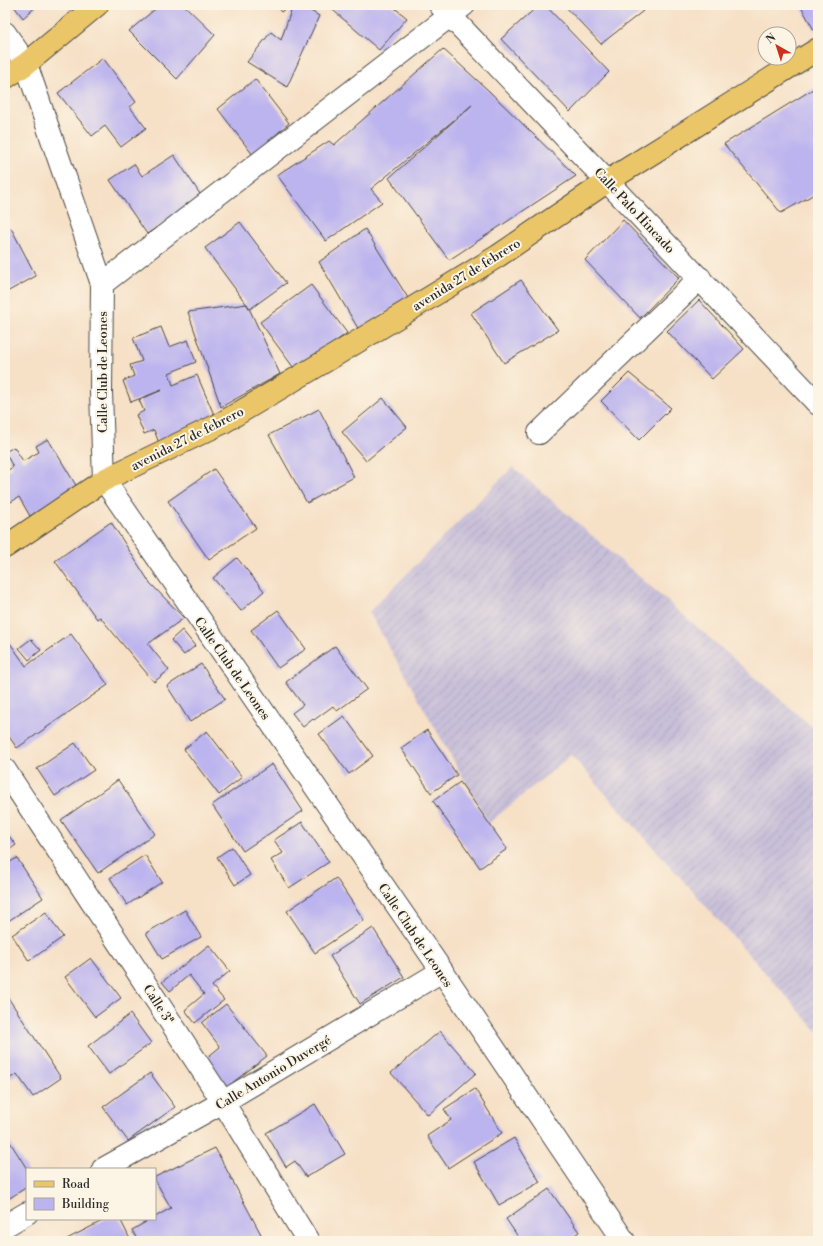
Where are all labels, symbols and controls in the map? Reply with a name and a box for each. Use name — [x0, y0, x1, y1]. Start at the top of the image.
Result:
north arrow — [757, 26, 797, 66]
text: N — [764, 31, 779, 47]
street label: Calle Palo Hincado — [590, 165, 678, 257]
street label: avenida 27 de febrero — [410, 235, 524, 315]
street label: Calle Club de Leones — [95, 311, 111, 433]
street label: avenida 27 de febrero — [128, 404, 247, 474]
street label: Calle Club de Leones — [191, 614, 274, 723]
street label: Calle Club de Leones — [374, 881, 456, 991]
street label: Calle 3ª — [139, 982, 177, 1028]
street label: Calle Antonio Duvergé — [213, 1032, 335, 1114]
legend — [26, 1168, 156, 1220]
text: Road — [62, 1177, 90, 1192]
text: Building — [61, 1197, 110, 1212]

